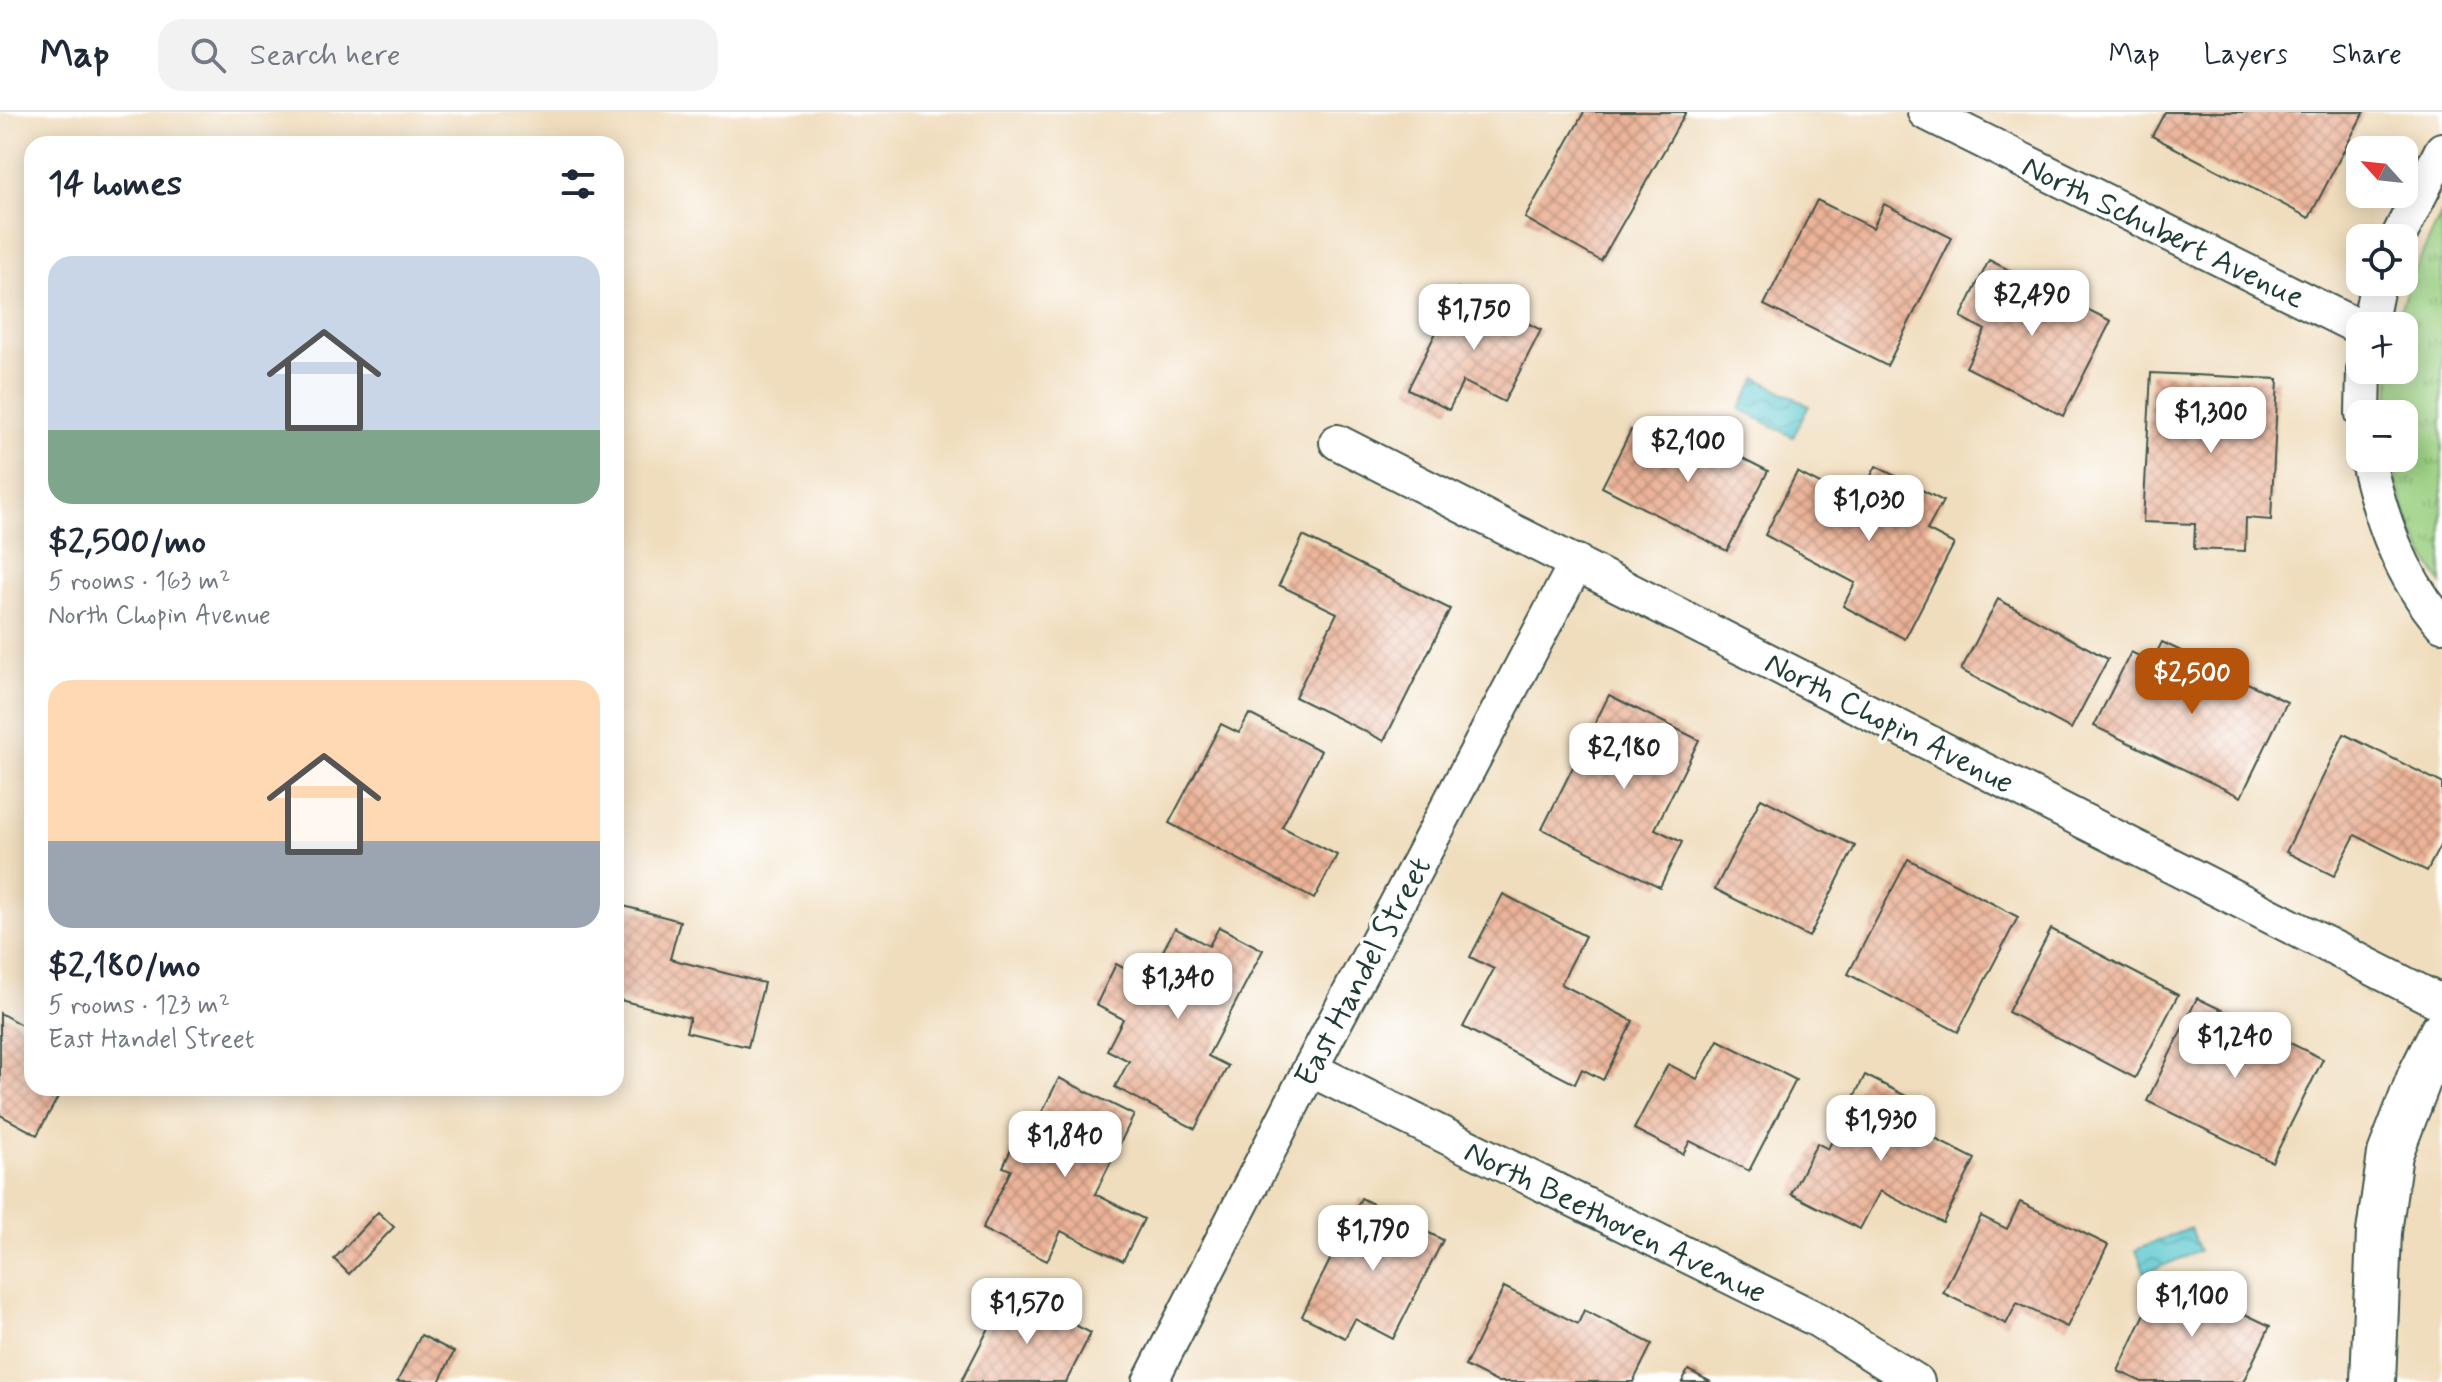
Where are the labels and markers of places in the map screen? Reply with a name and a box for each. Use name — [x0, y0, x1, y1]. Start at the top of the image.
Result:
pin: $2,490 — [1967, 270, 2097, 338]
pin: $1,750 — [1409, 284, 1539, 352]
pin: $1,300 — [2146, 387, 2276, 455]
pin: $2,100 — [1623, 416, 1753, 484]
pin: $1,030 — [1804, 475, 1934, 543]
pin: $2,500 — [2127, 648, 2257, 716]
pin: $2,180 — [1559, 723, 1689, 791]
pin: $1,340 — [1113, 953, 1243, 1021]
pin: $1,240 — [2170, 1012, 2300, 1080]
pin: $1,930 — [1816, 1095, 1946, 1163]
pin: $1,840 — [1000, 1111, 1130, 1179]
pin: $1,790 — [1308, 1205, 1438, 1273]
pin: $1,100 — [2127, 1271, 2257, 1339]
pin: $1,570 — [962, 1278, 1092, 1346]

